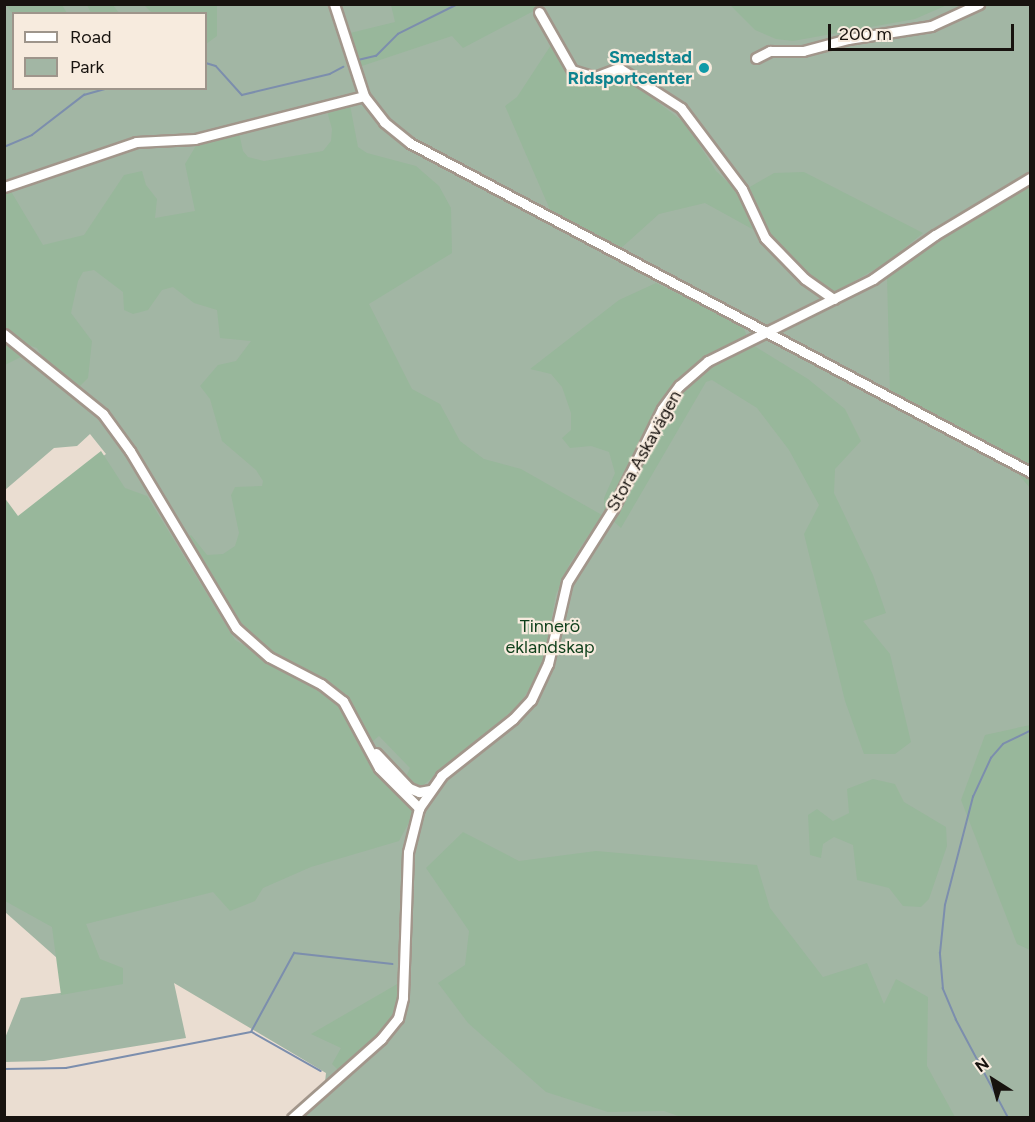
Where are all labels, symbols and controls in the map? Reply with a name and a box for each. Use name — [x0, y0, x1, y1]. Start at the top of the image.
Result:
legend — [12, 12, 207, 90]
scale bar — [831, 12, 1017, 50]
text: 200 m — [839, 23, 892, 45]
text: Road — [70, 26, 111, 48]
place label: Smedstad Ridsportcenter — [568, 47, 692, 90]
text: Park — [70, 56, 104, 78]
marker: Smedstad Ridsportcenter — [697, 61, 711, 75]
street label: Stora Askavägen — [602, 387, 686, 515]
park label: Tinnerö eklandskap — [505, 616, 595, 658]
north arrow — [963, 1050, 1023, 1110]
text: N — [972, 1054, 993, 1076]

